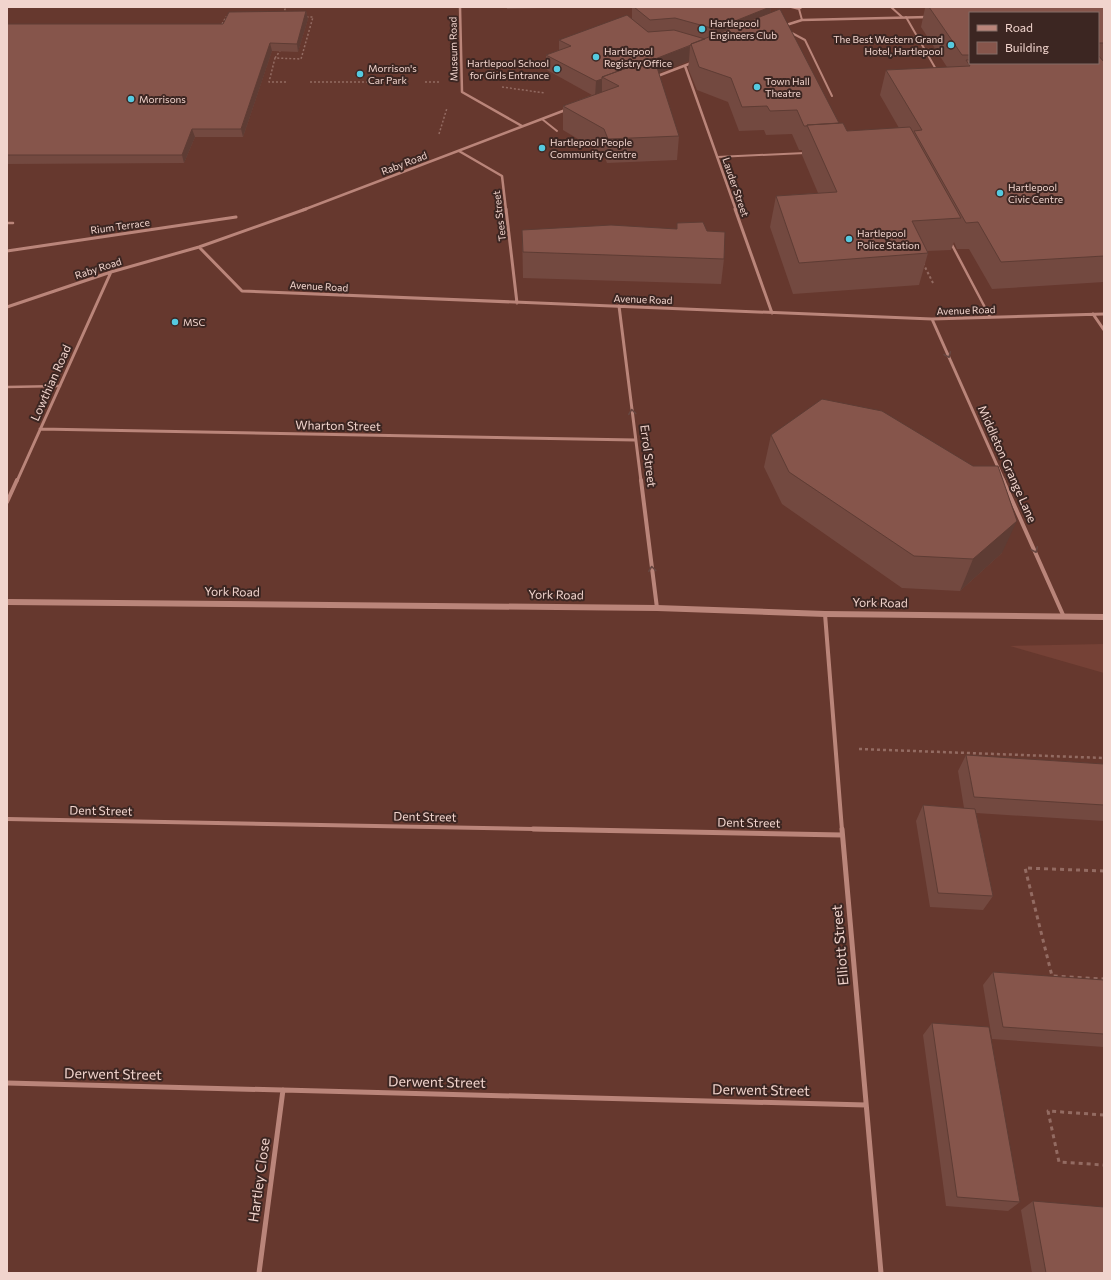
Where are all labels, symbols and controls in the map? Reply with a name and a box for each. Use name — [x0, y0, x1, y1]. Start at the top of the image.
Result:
legend — [969, 12, 1099, 64]
street label: Museum Road — [446, 16, 460, 81]
place label: Hartlepool Engineers Club — [710, 17, 777, 41]
text: Road — [1005, 20, 1033, 34]
marker: Hartlepool Engineers Club — [697, 24, 707, 34]
place label: The Best Western Grand Hotel, Hartlepool — [833, 33, 943, 57]
marker: The Best Western Grand Hotel, Hartlepool — [946, 40, 956, 50]
text: Building — [1005, 40, 1049, 54]
place label: Hartlepool Registry Office — [604, 45, 672, 69]
marker: Hartlepool Registry Office — [591, 52, 601, 62]
place label: Hartlepool School for Girls Entrance — [467, 57, 549, 81]
place label: Morrison's Car Park — [368, 62, 417, 86]
marker: Hartlepool School for Girls Entrance — [552, 64, 562, 74]
marker: Morrison's Car Park — [355, 69, 365, 79]
place label: Town Hall Theatre — [765, 75, 810, 99]
marker: Town Hall Theatre — [752, 82, 762, 92]
place label: Morrisons — [139, 93, 186, 105]
marker: Morrisons — [126, 94, 136, 104]
place label: Hartlepool People Community Centre — [550, 136, 636, 160]
marker: Hartlepool People Community Centre — [537, 143, 547, 153]
street label: Raby Road — [379, 149, 429, 177]
street label: Lauder Street — [720, 156, 752, 218]
place label: Hartlepool Civic Centre — [1008, 181, 1063, 205]
marker: Hartlepool Civic Centre — [995, 188, 1005, 198]
street label: Tees Street — [490, 190, 508, 242]
street label: Rium Terrace — [90, 216, 150, 236]
place label: Hartlepool Police Station — [857, 227, 920, 251]
marker: Hartlepool Police Station — [844, 234, 854, 244]
street label: Raby Road — [73, 255, 123, 281]
street label: Avenue Road — [289, 278, 349, 294]
street label: Avenue Road — [614, 292, 673, 306]
street label: Avenue Road — [937, 303, 996, 317]
place label: MSC — [183, 316, 205, 328]
marker: MSC — [170, 317, 180, 327]
street label: Lowthian Road — [27, 342, 73, 423]
one-way arrow — [943, 350, 951, 358]
street label: Middleton Grange Lane — [976, 403, 1040, 524]
one-way arrow — [628, 409, 637, 415]
street label: Wharton Street — [295, 417, 381, 433]
street label: Errol Street — [638, 424, 660, 488]
one-way arrow — [1030, 546, 1038, 554]
one-way arrow — [648, 566, 657, 572]
street label: York Road — [204, 584, 260, 598]
street label: York Road — [528, 587, 584, 601]
street label: York Road — [852, 595, 908, 609]
street label: Dent Street — [69, 802, 133, 818]
street label: Dent Street — [393, 808, 457, 824]
street label: Dent Street — [717, 814, 781, 830]
street label: Elliott Street — [827, 904, 852, 986]
street label: Derwent Street — [64, 1064, 162, 1083]
street label: Derwent Street — [388, 1072, 486, 1091]
street label: Derwent Street — [712, 1080, 810, 1099]
street label: Hartley Close — [244, 1137, 273, 1223]

